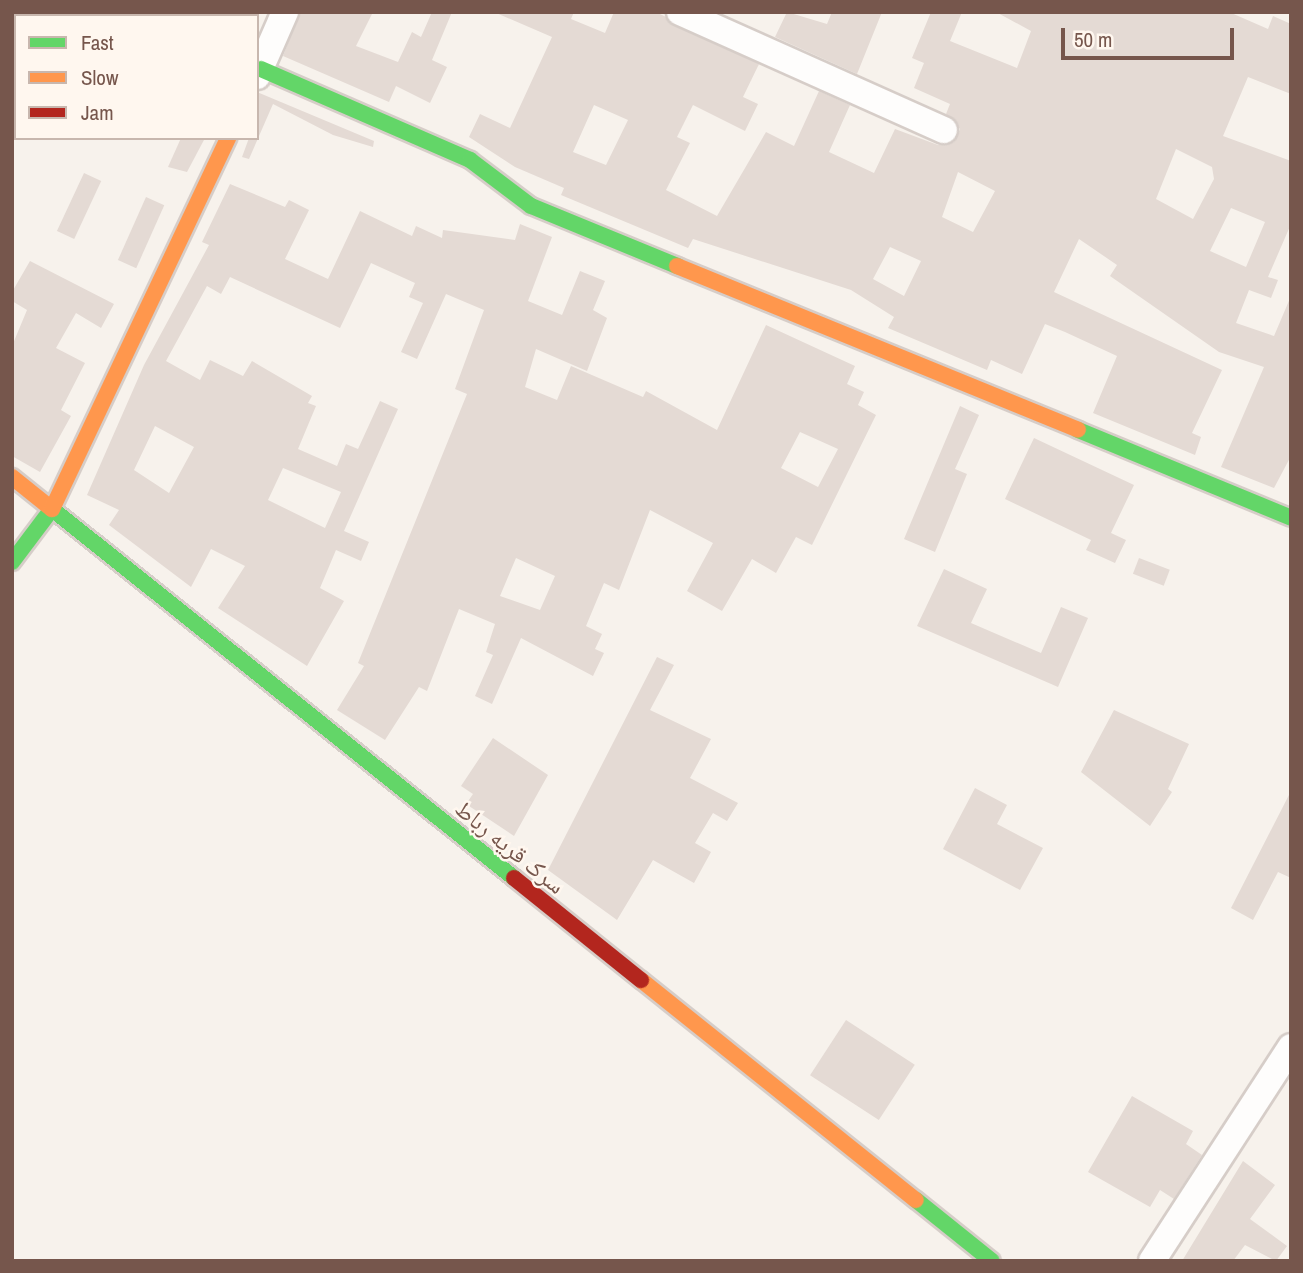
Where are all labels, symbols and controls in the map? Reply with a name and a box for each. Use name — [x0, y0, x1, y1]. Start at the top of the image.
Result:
legend — [14, 14, 259, 140]
scale bar — [1065, 14, 1238, 58]
text: 50 m — [1074, 25, 1112, 54]
text: Fast — [81, 28, 114, 57]
text: Slow — [81, 63, 118, 92]
text: Jam — [81, 98, 114, 127]
street label: سرک قریه رباط — [449, 794, 571, 900]

